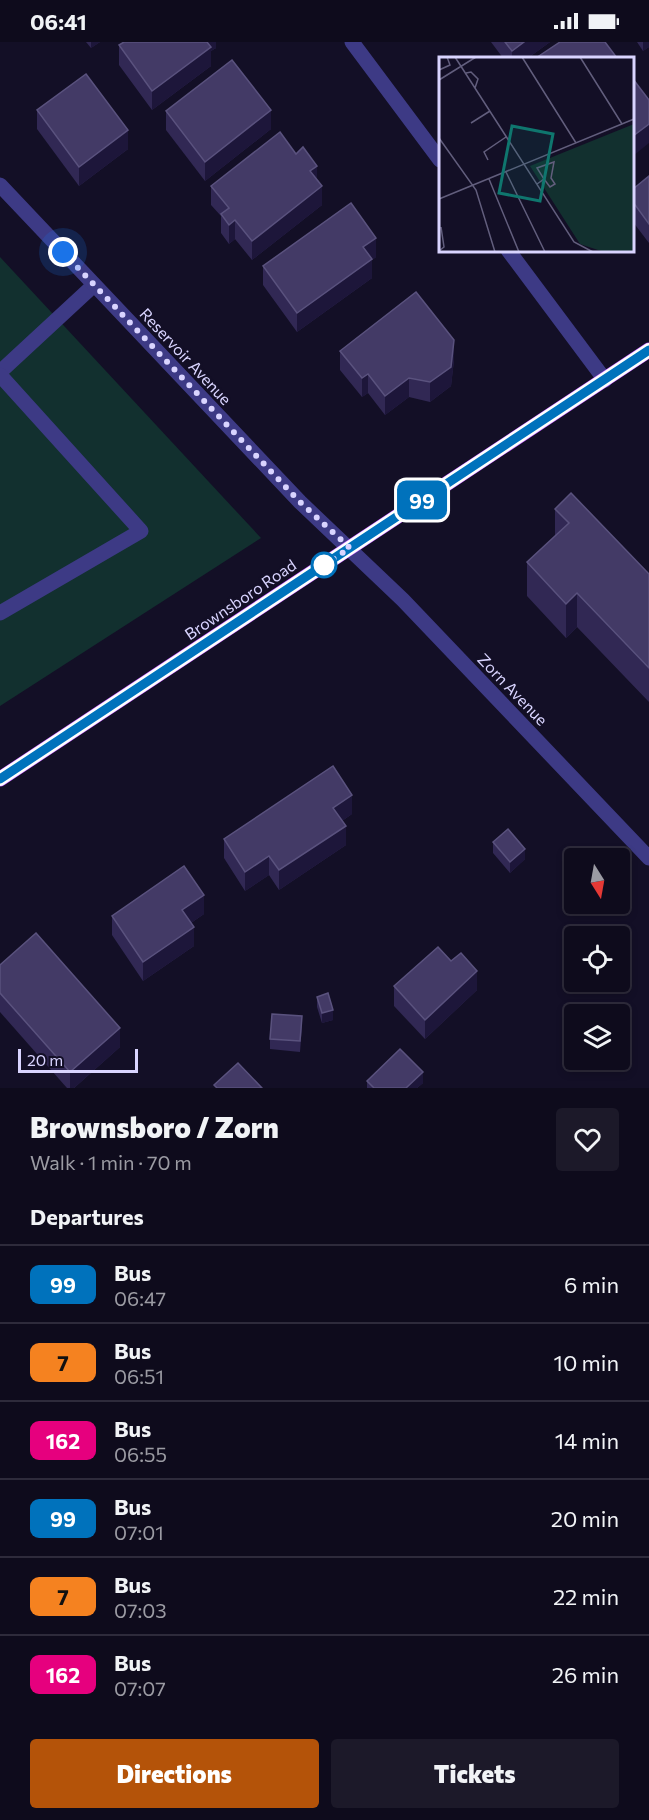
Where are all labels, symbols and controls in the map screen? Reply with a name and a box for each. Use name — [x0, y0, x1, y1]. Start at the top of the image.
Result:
text: 06:41 — [30, 8, 87, 35]
inset map — [439, 57, 634, 252]
your location — [48, 237, 78, 267]
street label: Reservoir Avenue — [136, 304, 236, 408]
line badge: 99 — [395, 480, 449, 520]
text: 99 — [409, 488, 435, 513]
unlabelled marker — [311, 552, 337, 578]
street label: Brownsboro Road — [181, 555, 299, 643]
street label: Zorn Avenue — [474, 649, 552, 729]
north arrow — [564, 848, 630, 914]
map controls — [564, 848, 630, 1070]
button: locate — [564, 926, 630, 992]
button: layers — [564, 1004, 630, 1070]
scale bar — [18, 1046, 138, 1074]
text: 20 m — [27, 1050, 63, 1069]
button: heart — [556, 1108, 619, 1171]
text: Brownsboro / Zorn — [30, 1110, 279, 1144]
text: Walk · 1 min · 70 m — [30, 1150, 192, 1174]
text: Departures — [30, 1203, 144, 1230]
text: Bus — [114, 1259, 151, 1286]
text: 6 min — [564, 1271, 619, 1298]
text: 99 — [50, 1272, 76, 1297]
text: 06:47 — [114, 1286, 166, 1310]
text: Bus — [114, 1337, 151, 1364]
text: 10 min — [554, 1349, 619, 1376]
text: 7 — [57, 1350, 69, 1375]
text: 06:51 — [114, 1364, 164, 1388]
text: Bus — [114, 1415, 151, 1442]
text: 14 min — [555, 1427, 619, 1454]
text: 162 — [46, 1428, 80, 1453]
text: 06:55 — [114, 1442, 167, 1466]
text: Bus — [114, 1493, 151, 1520]
text: 20 min — [551, 1505, 619, 1532]
text: 99 — [50, 1506, 76, 1531]
text: 07:01 — [114, 1520, 164, 1544]
text: Bus — [114, 1571, 151, 1598]
text: 22 min — [553, 1583, 619, 1610]
text: 7 — [57, 1584, 69, 1609]
text: 07:03 — [114, 1598, 167, 1622]
text: Bus — [114, 1649, 151, 1676]
text: 26 min — [552, 1661, 619, 1688]
text: 162 — [46, 1662, 80, 1687]
text: 07:07 — [114, 1676, 166, 1700]
button: Directions — [30, 1739, 319, 1808]
button: Tickets — [331, 1739, 619, 1808]

